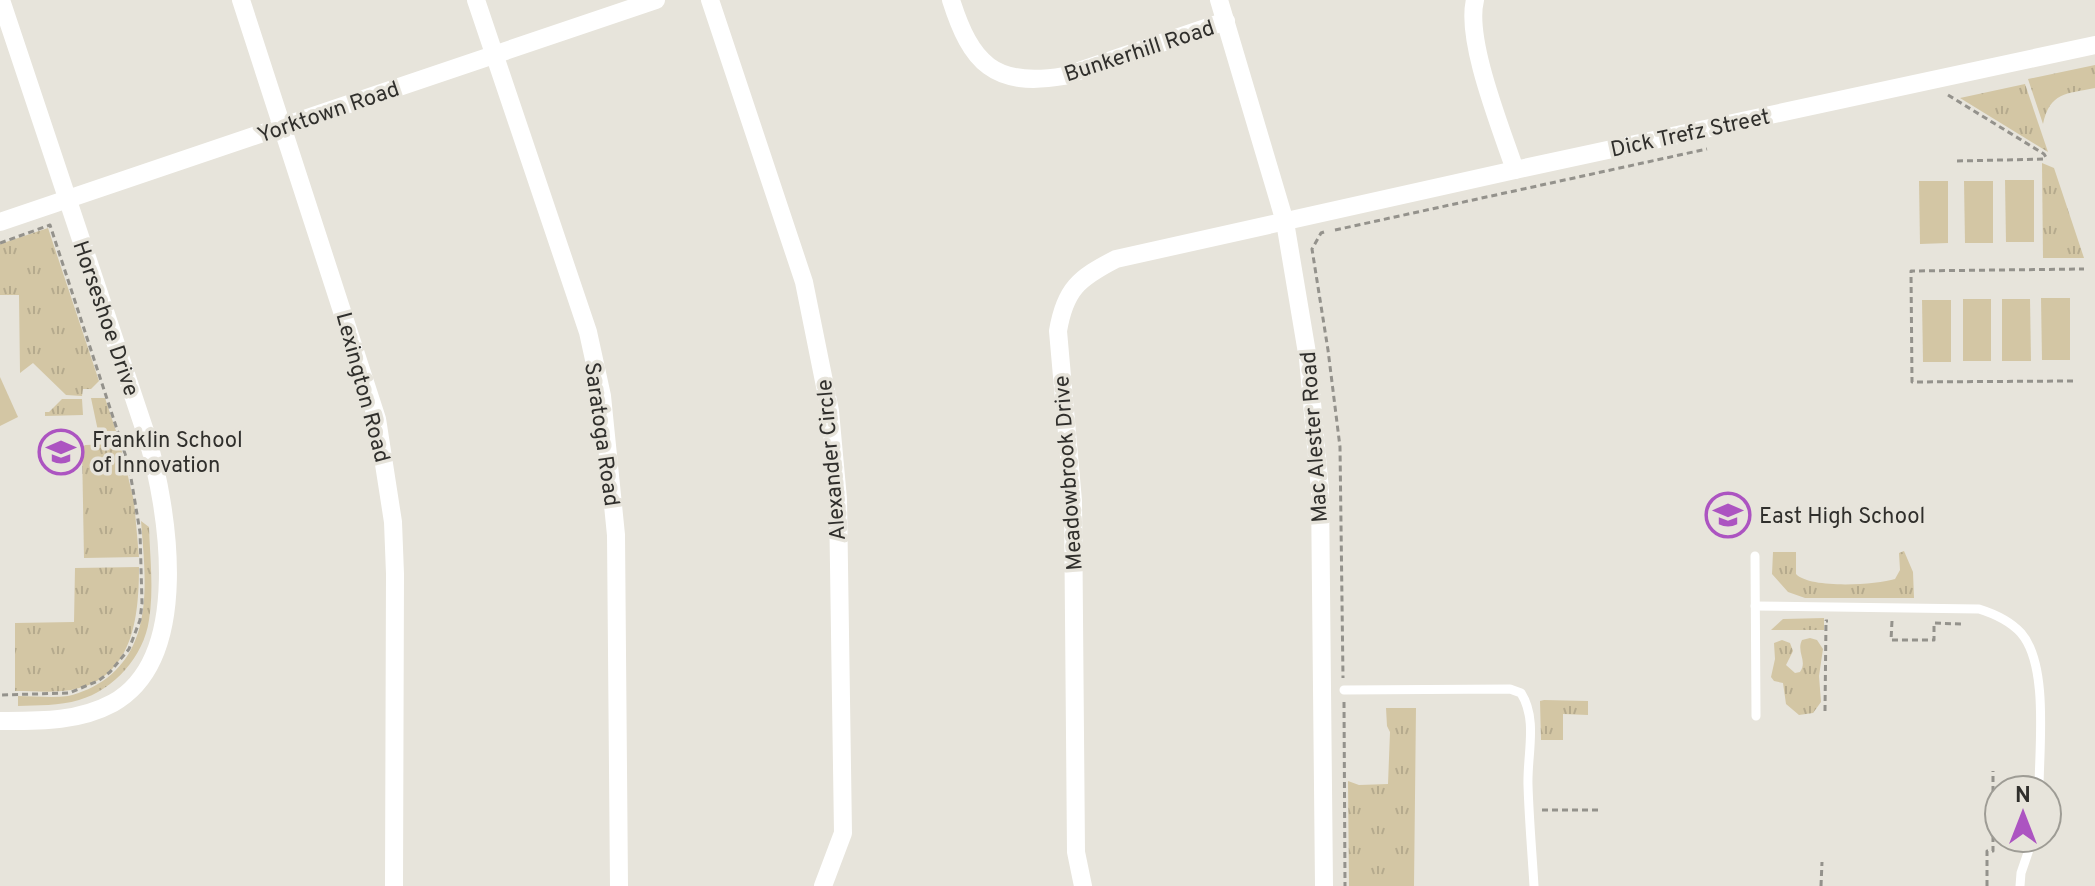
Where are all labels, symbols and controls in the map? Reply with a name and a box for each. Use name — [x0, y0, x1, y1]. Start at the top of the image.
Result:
street label: Bunkerhill Road — [1061, 15, 1218, 89]
street label: Yorktown Road — [254, 76, 403, 150]
street label: Dick Trefz Street — [1608, 104, 1773, 165]
street label: Horseshoe Drive — [65, 238, 144, 400]
street label: Lexington Road — [329, 310, 395, 466]
street label: Mac Alester Road — [1296, 350, 1335, 523]
street label: Saratoga Road — [577, 361, 624, 508]
street label: Meadowbrook Drive — [1049, 374, 1090, 571]
street label: Alexander Circle — [812, 378, 853, 542]
school or university icon: Franklin School of Innovation — [37, 428, 85, 476]
place label: Franklin School of Innovation — [92, 428, 243, 480]
school or university icon: East High School — [1704, 491, 1752, 539]
place label: East High School — [1759, 504, 1925, 531]
north arrow — [1983, 774, 2063, 854]
text: N — [2015, 783, 2031, 810]

